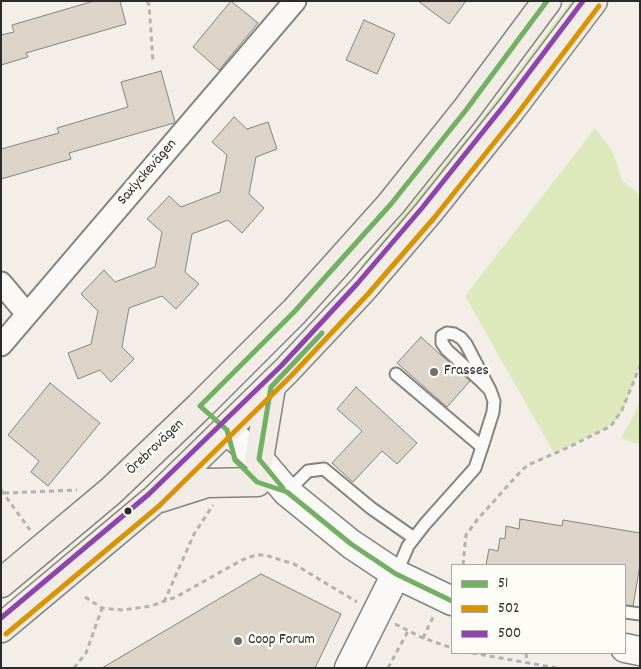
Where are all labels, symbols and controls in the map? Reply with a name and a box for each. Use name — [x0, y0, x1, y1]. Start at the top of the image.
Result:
street label: Saxlyckevägen — [114, 136, 182, 210]
place label: Frasses — [444, 363, 489, 381]
marker: Frasses — [428, 366, 440, 378]
street label: Örebrovägen — [124, 416, 188, 480]
unlabelled marker — [123, 506, 133, 516]
legend — [451, 564, 626, 654]
text: 51 — [498, 573, 508, 595]
text: 502 — [498, 598, 520, 620]
text: 500 — [498, 623, 521, 645]
place label: Coop Forum — [248, 632, 315, 650]
marker: Coop Forum — [232, 635, 244, 647]

